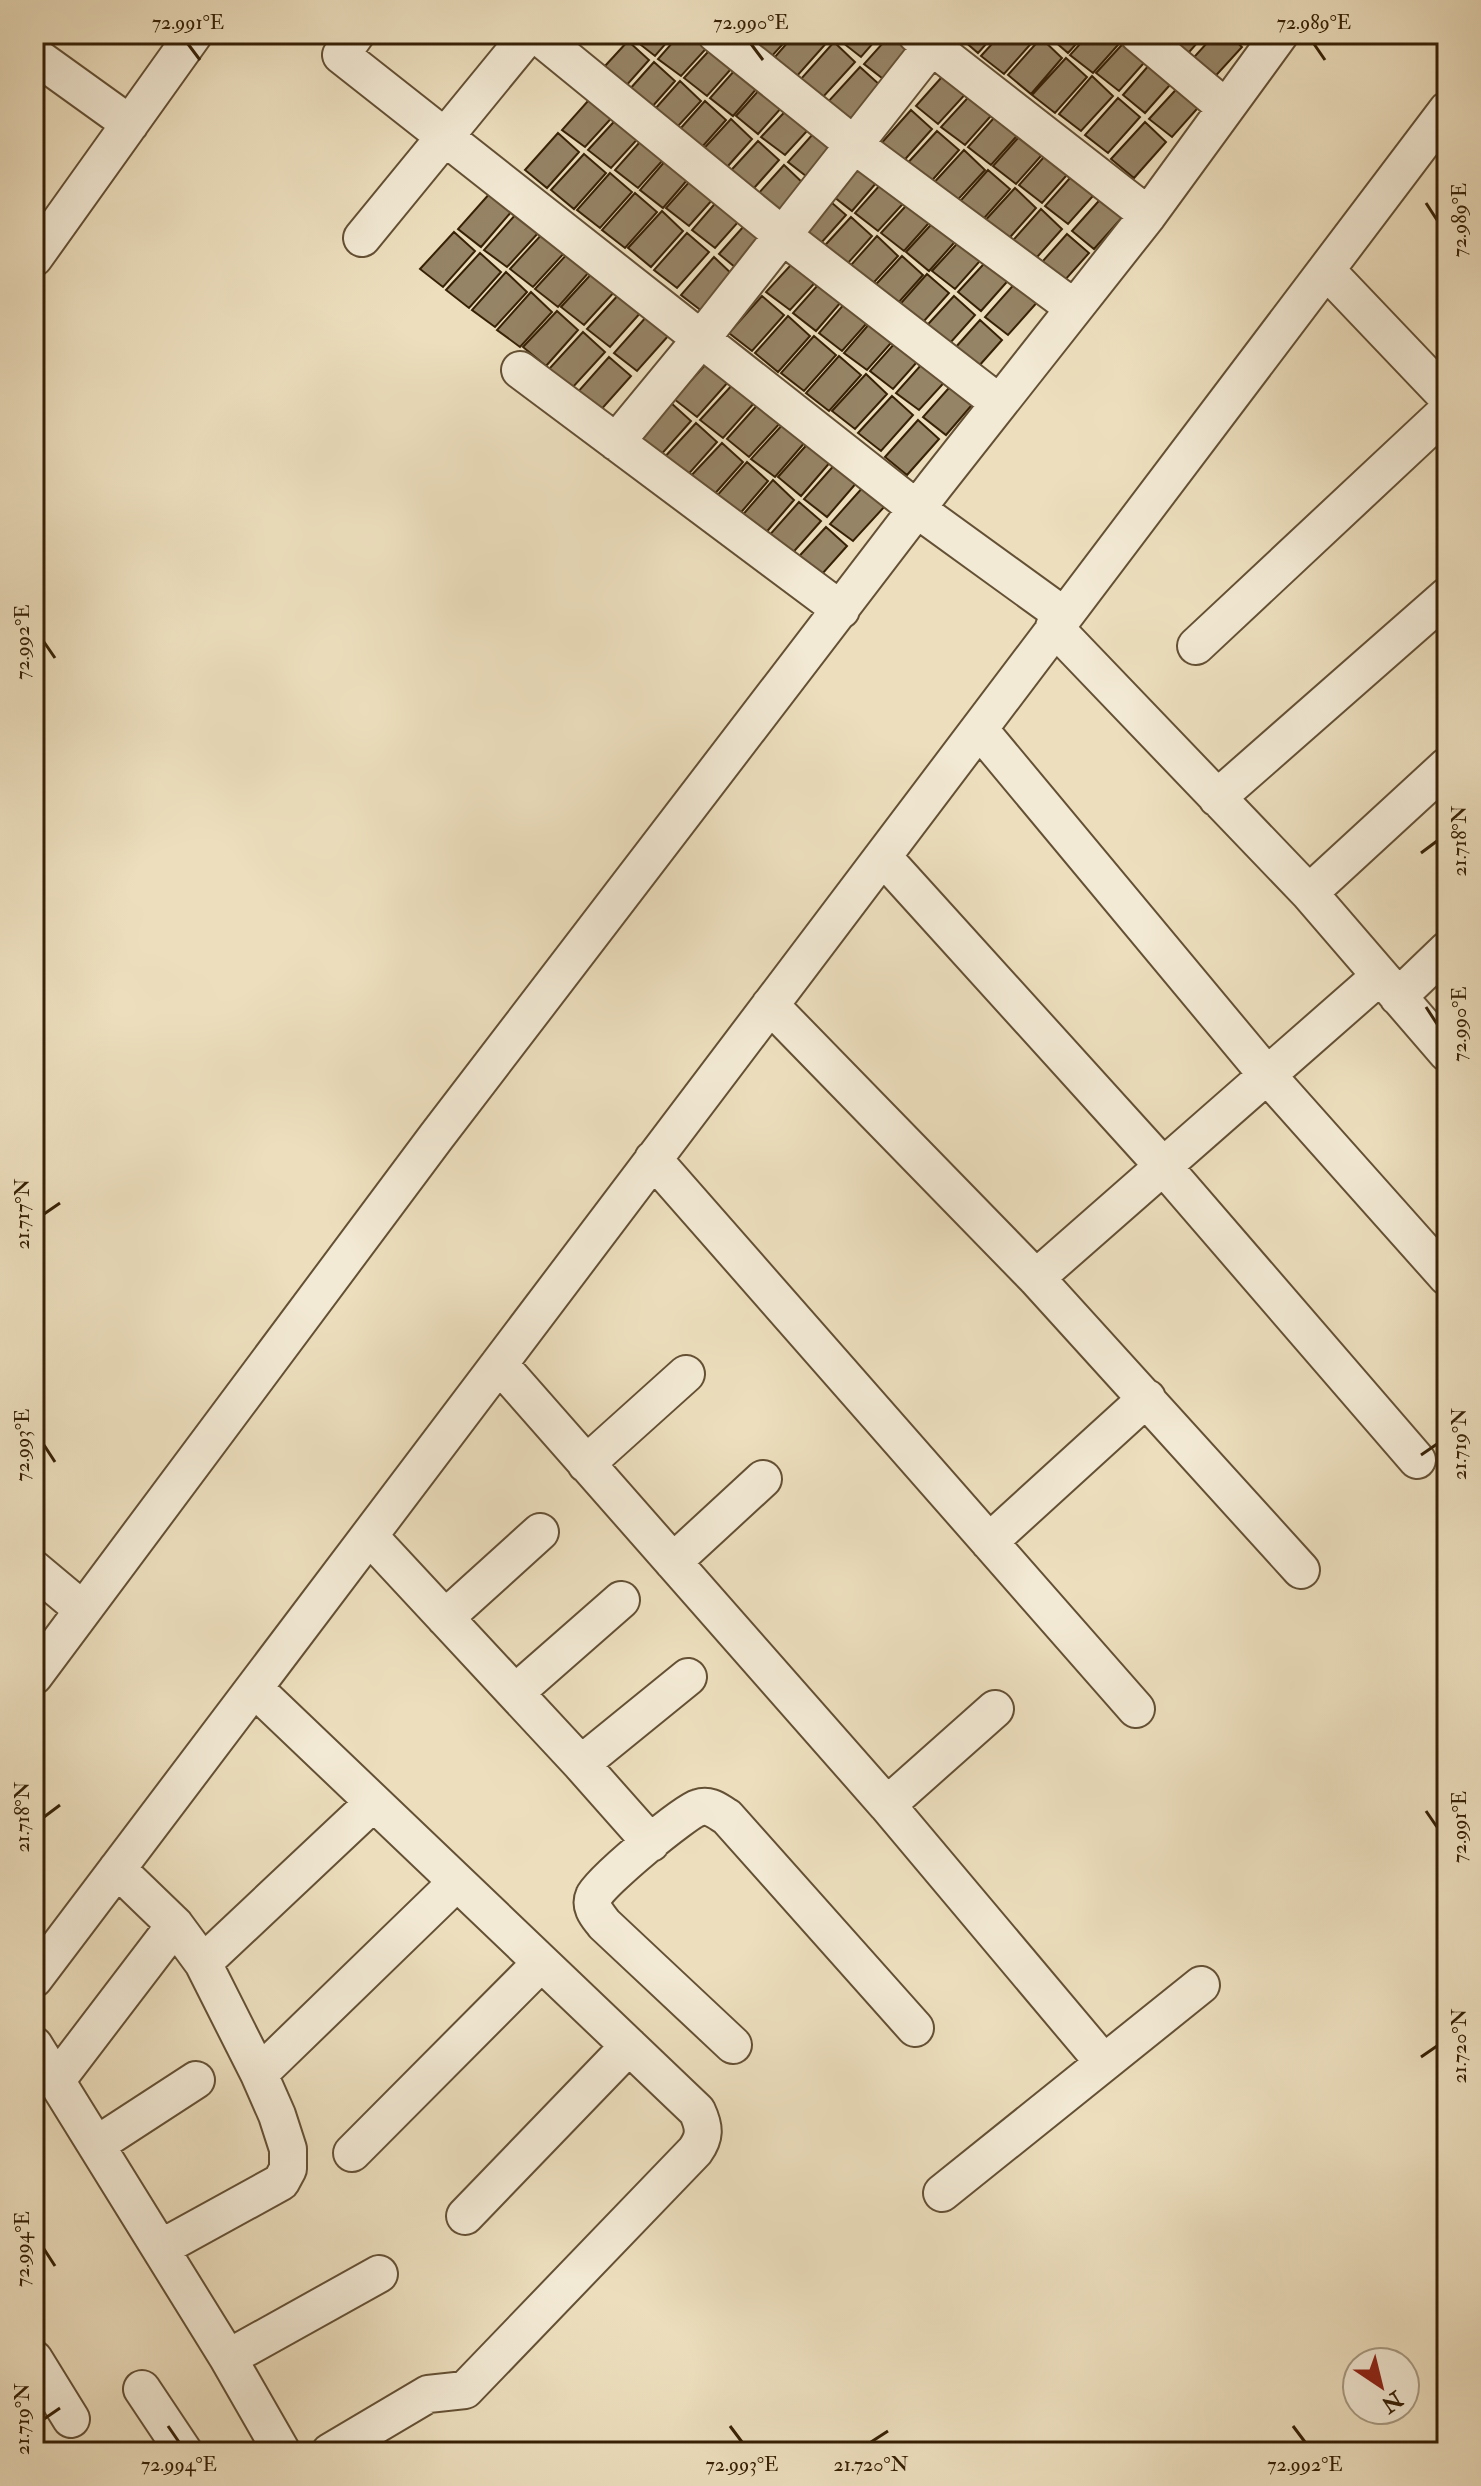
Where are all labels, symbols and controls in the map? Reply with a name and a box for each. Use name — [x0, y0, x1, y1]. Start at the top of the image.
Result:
text: 72.991°E — [152, 10, 224, 35]
text: 72.990°E — [713, 10, 789, 35]
text: 72.989°E — [1277, 10, 1351, 35]
text: 72.989°E — [1447, 183, 1472, 257]
text: 72.992°E — [10, 604, 35, 680]
text: 21.718°N — [1447, 805, 1472, 877]
text: 72.990°E — [1447, 986, 1472, 1062]
text: 21.717°N — [10, 1178, 35, 1249]
text: 21.719°N — [1447, 1408, 1472, 1480]
text: 72.993°E — [10, 1409, 35, 1481]
text: 21.718°N — [10, 1781, 35, 1853]
text: 72.991°E — [1447, 1791, 1472, 1863]
text: 21.720°N — [1447, 2008, 1472, 2083]
text: 72.994°E — [10, 2211, 35, 2287]
north arrow — [1341, 2346, 1421, 2426]
text: 21.719°N — [10, 2383, 35, 2455]
text: N — [1376, 2384, 1409, 2419]
text: 72.994°E — [141, 2452, 217, 2477]
text: 72.993°E — [706, 2452, 778, 2477]
text: 21.720°N — [834, 2452, 909, 2477]
text: 72.992°E — [1267, 2452, 1343, 2477]

